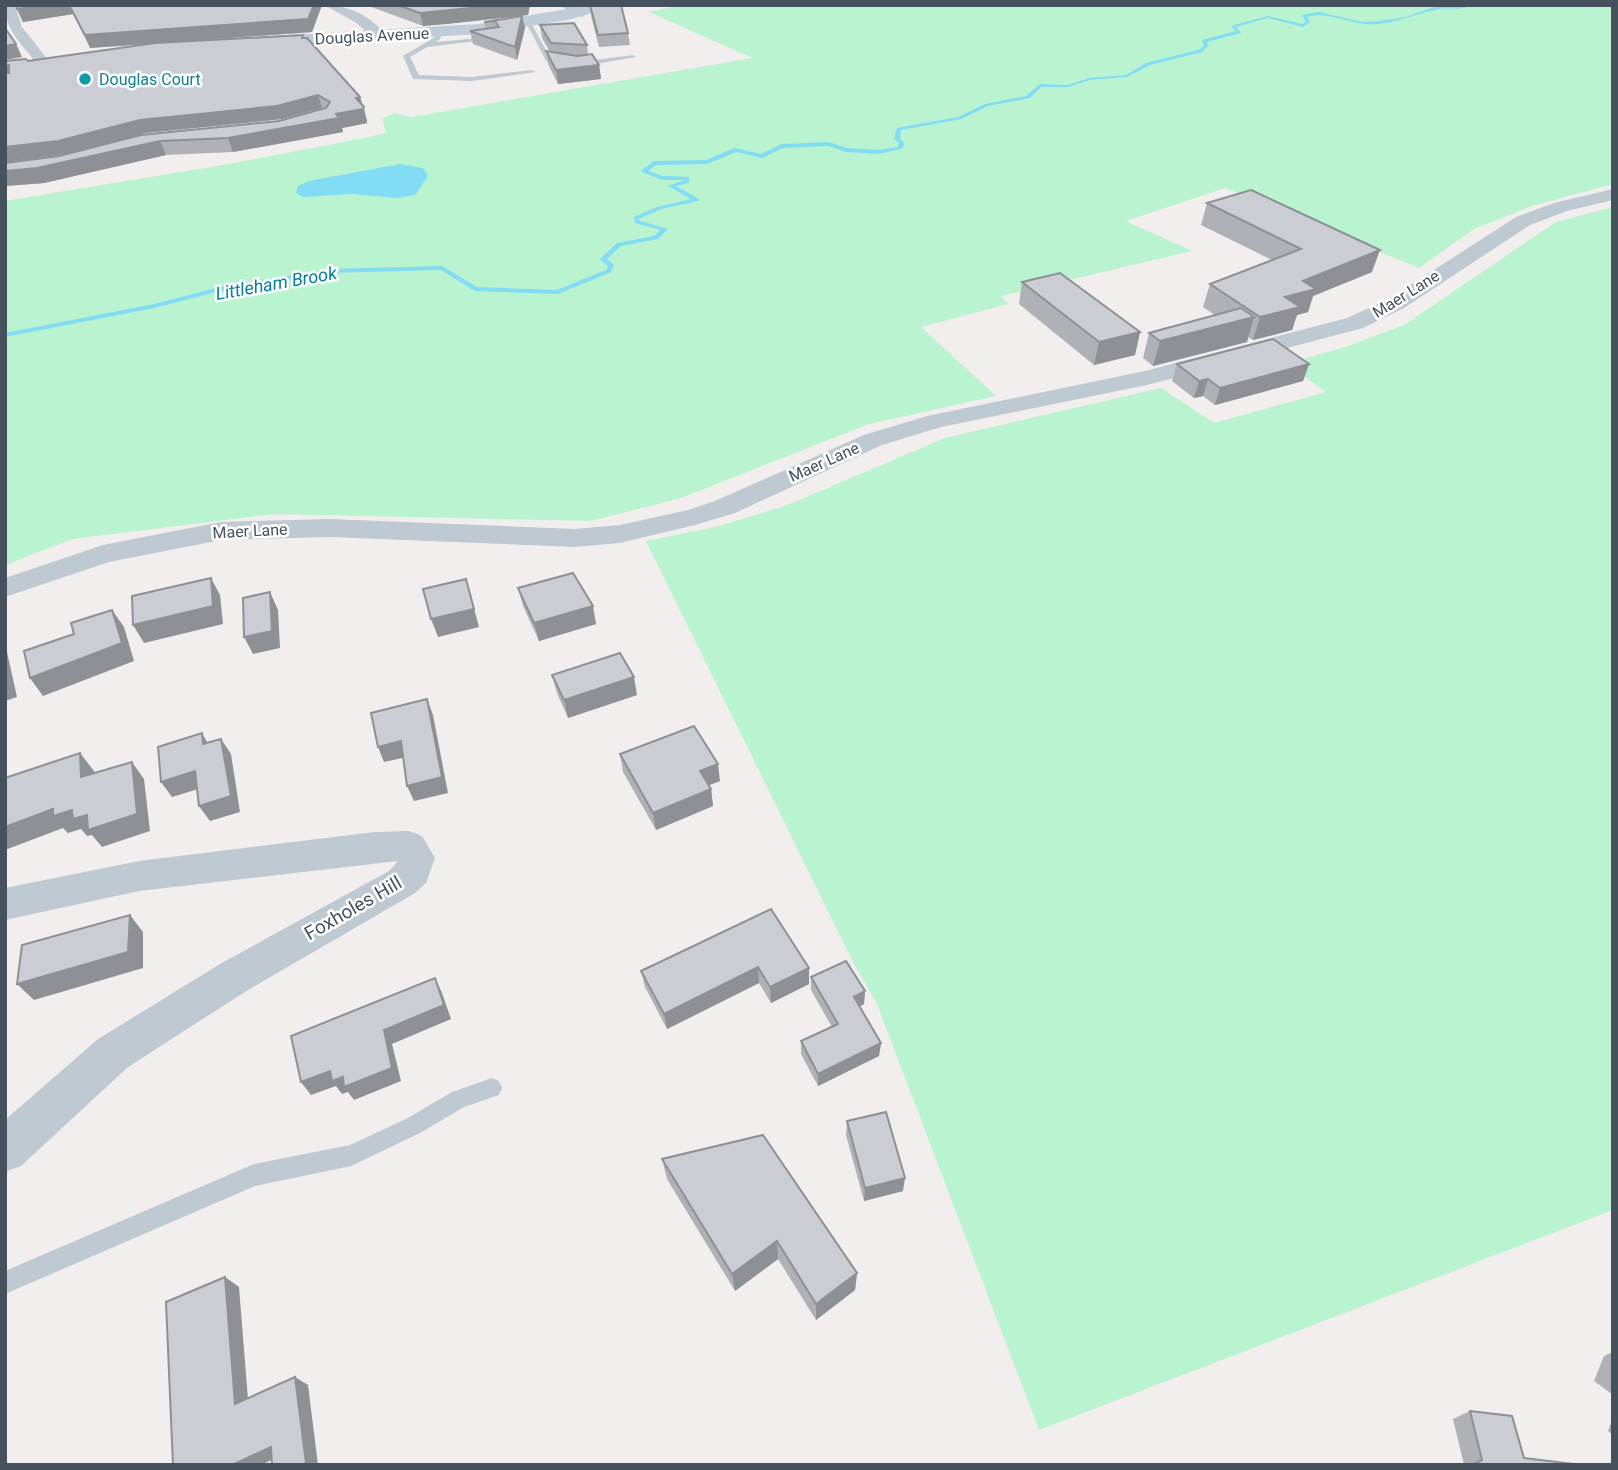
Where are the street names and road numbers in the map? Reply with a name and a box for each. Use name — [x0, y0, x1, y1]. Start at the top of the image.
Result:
street label: Douglas Avenue — [314, 24, 430, 48]
street label: Maer Lane — [1369, 266, 1443, 322]
street label: Maer Lane — [786, 438, 862, 486]
street label: Maer Lane — [212, 520, 288, 542]
street label: Foxholes Hill — [300, 871, 406, 945]

